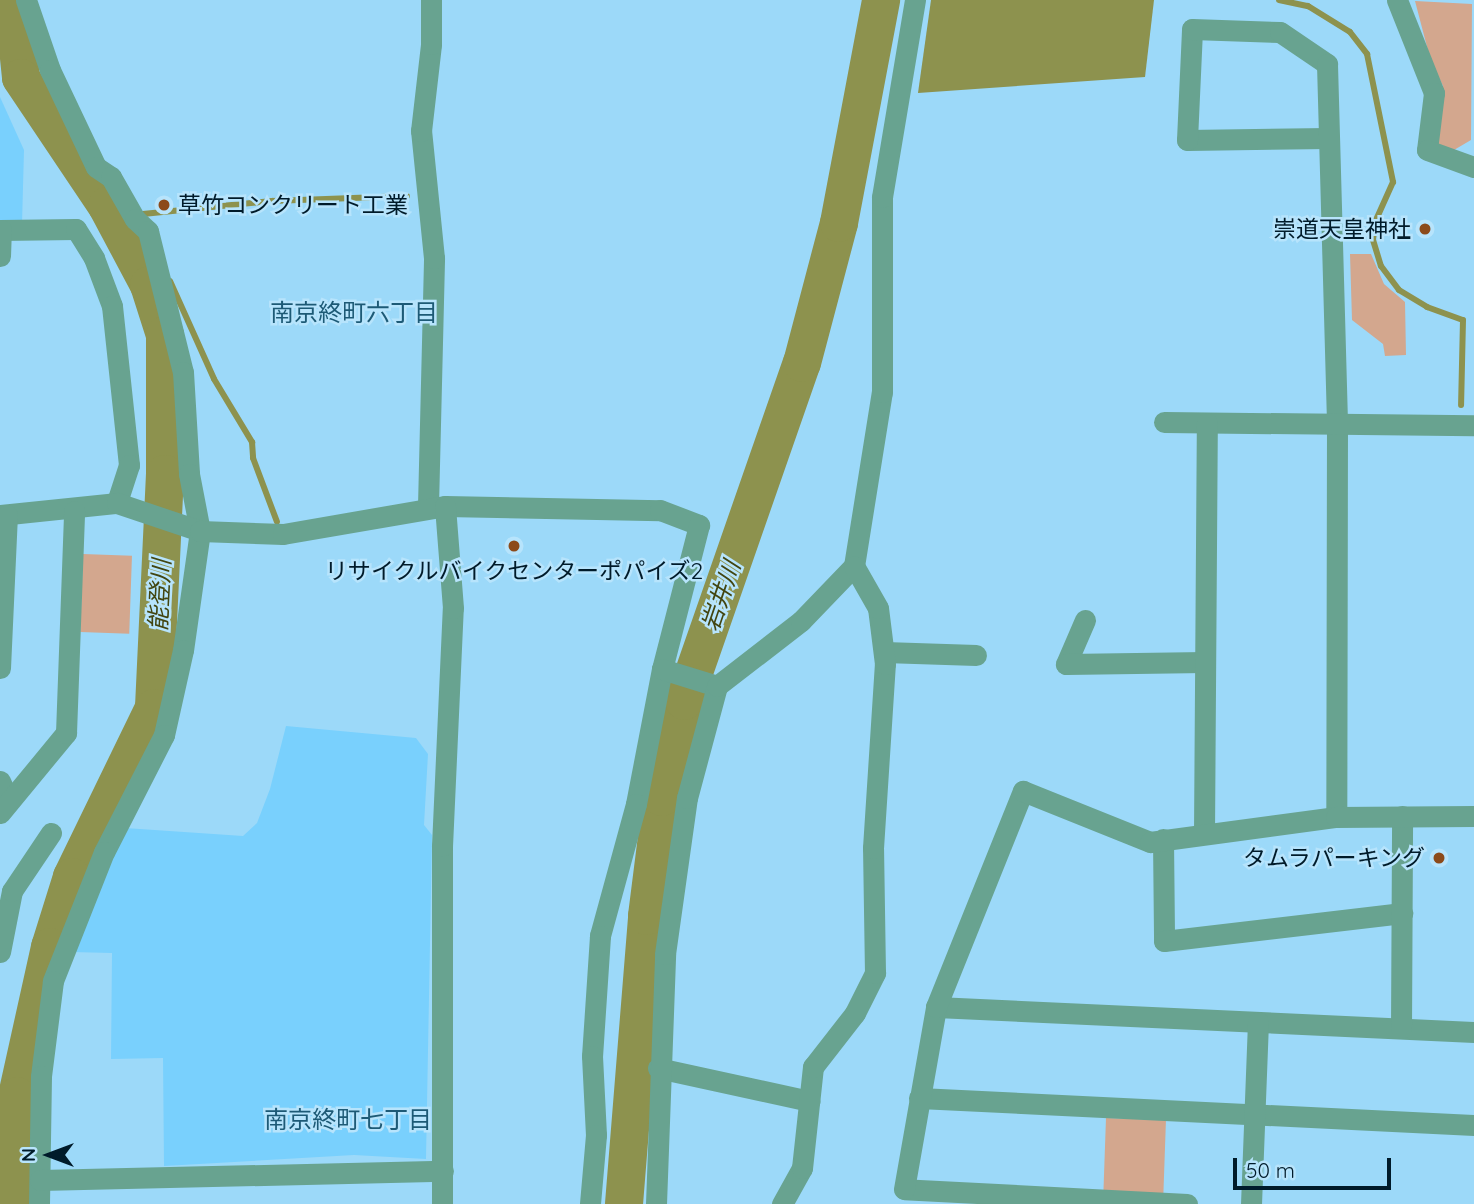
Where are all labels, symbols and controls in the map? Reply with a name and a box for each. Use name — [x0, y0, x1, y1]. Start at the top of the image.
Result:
place label: 草竹コンクリート工業 — [178, 191, 408, 219]
marker: 草竹コンクリート工業 — [156, 197, 172, 213]
place label: 崇道天皇神社 — [1273, 215, 1411, 243]
marker: 崇道天皇神社 — [1417, 221, 1433, 237]
district label: 南京終町六丁目 — [270, 299, 438, 327]
marker: リサイクルバイクセンターポパイズ2 — [506, 538, 522, 554]
place label: リサイクルバイクセンターポパイズ2 — [324, 557, 704, 585]
water label: 岩井川 — [696, 557, 746, 635]
water label: 能登川 — [144, 558, 176, 632]
place label: タムラパーキング — [1241, 844, 1425, 872]
marker: タムラパーキング — [1431, 850, 1447, 866]
district label: 南京終町七丁目 — [264, 1106, 432, 1134]
north arrow — [14, 1120, 84, 1190]
scale bar — [1236, 1144, 1394, 1188]
text: N — [16, 1148, 40, 1162]
text: 50 m — [1246, 1157, 1295, 1183]

